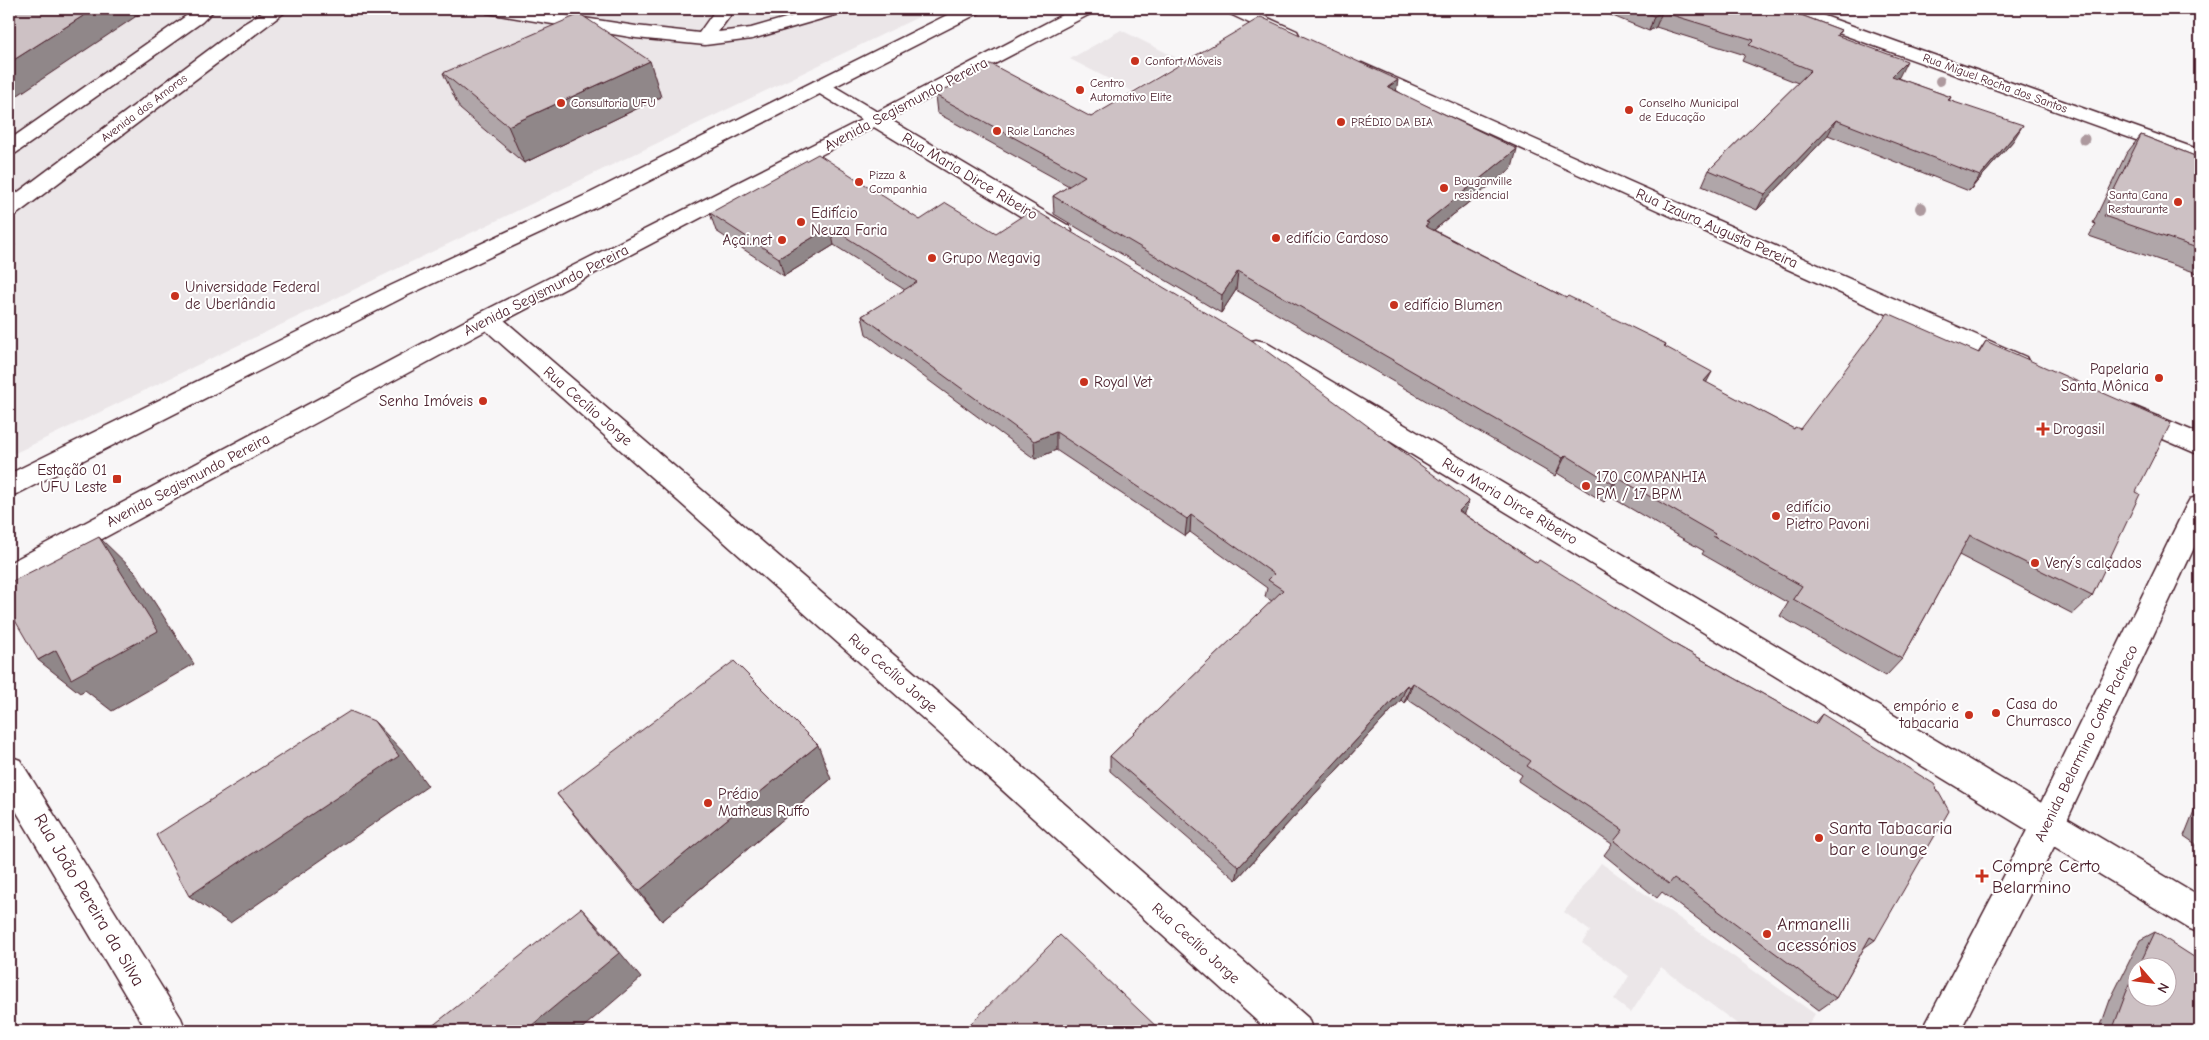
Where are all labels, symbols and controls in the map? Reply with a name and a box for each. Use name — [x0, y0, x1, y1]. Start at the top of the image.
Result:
street label: Rua Miguel Rocha dos Santos — [1921, 50, 2069, 116]
street label: Avenida Segismundo Pereira — [821, 53, 991, 155]
place label: Confort Móveis — [1145, 54, 1222, 68]
marker: Confort Móveis — [1129, 55, 1141, 67]
street label: Avenida das Amoras — [98, 71, 190, 145]
place label: Centro Automotivo Elite — [1090, 76, 1172, 104]
marker: Centro Automotivo Elite — [1074, 84, 1086, 96]
place label: Consultoria UFU — [571, 96, 656, 110]
place label: Conselho Municipal de Educação — [1639, 96, 1739, 124]
marker: Consultoria UFU — [555, 97, 567, 109]
marker: Conselho Municipal de Educação — [1623, 104, 1635, 116]
place label: PRÉDIO DA BIA — [1351, 115, 1433, 129]
marker: PRÉDIO DA BIA — [1335, 116, 1347, 128]
place label: Role Lanches — [1007, 124, 1075, 138]
marker: Role Lanches — [991, 125, 1003, 137]
street label: Rua Maria Dirce Ribeiro — [899, 128, 1041, 224]
place label: Pizza & Companhia — [869, 168, 927, 196]
place label: Bouganville residencial — [1454, 174, 1512, 202]
marker: Pizza & Companhia — [853, 176, 865, 188]
marker: Bouganville residencial — [1438, 182, 1450, 194]
street label: Rua Izaura Augusta Pereira — [1633, 184, 1801, 272]
place label: Santa Cana Restaurante — [2108, 188, 2168, 216]
marker: Santa Cana Restaurante — [2172, 196, 2184, 208]
place label: Edifício Neuza Faria — [811, 204, 888, 239]
marker: Edifício Neuza Faria — [795, 216, 807, 228]
place label: edifício Cardoso — [1286, 229, 1388, 247]
place label: Açai.net — [723, 231, 773, 249]
marker: edifício Cardoso — [1270, 232, 1282, 244]
marker: Açai.net — [776, 234, 788, 246]
street label: Avenida Segismundo Pereira — [461, 241, 631, 339]
place label: Grupo Megavig — [942, 249, 1041, 267]
marker: Grupo Megavig — [926, 252, 938, 264]
place label: Universidade Federal de Uberlândia — [185, 278, 320, 313]
marker: Universidade Federal de Uberlândia — [169, 290, 181, 302]
place label: edifício Blumen — [1404, 296, 1503, 314]
marker: edifício Blumen — [1388, 299, 1400, 311]
place label: Papelaria Santa Mônica — [2061, 360, 2149, 395]
street label: Rua Cecílio Jorge — [540, 362, 637, 450]
marker: Papelaria Santa Mônica — [2153, 372, 2165, 384]
place label: Royal Vet — [1094, 373, 1153, 391]
marker: Royal Vet — [1078, 376, 1090, 388]
place label: Senha Imóveis — [379, 392, 473, 410]
marker: Senha Imóveis — [477, 395, 489, 407]
place label: Drogasil — [2053, 420, 2105, 438]
marker: Drogasil — [2037, 423, 2049, 435]
street label: Avenida Segismundo Pereira — [103, 429, 273, 531]
street label: Rua Maria Dirce Ribeiro — [1439, 453, 1581, 549]
place label: Estação 01 UFU Leste — [37, 461, 107, 496]
place label: 170 COMPANHIA PM / 17 BPM — [1596, 468, 1707, 503]
marker: Estação 01 UFU Leste — [111, 473, 123, 485]
marker: 170 COMPANHIA PM / 17 BPM — [1580, 480, 1592, 492]
place label: edifício Pietro Pavoni — [1786, 498, 1869, 533]
marker: edifício Pietro Pavoni — [1770, 510, 1782, 522]
place label: Very´s calçados — [2045, 554, 2142, 572]
marker: Very´s calçados — [2029, 557, 2041, 569]
street label: Rua Cecílio Jorge — [845, 629, 942, 717]
street label: Avenida Belarmino Cotta Pacheco — [2030, 642, 2142, 844]
place label: Casa do Churrasco — [2006, 695, 2072, 730]
place label: empório e tabacaria — [1893, 697, 1959, 732]
marker: Casa do Churrasco — [1990, 707, 2002, 719]
marker: empório e tabacaria — [1963, 709, 1975, 721]
place label: Prédio Matheus Ruffo — [718, 785, 810, 820]
marker: Prédio Matheus Ruffo — [702, 797, 714, 809]
street label: Rua João Pereira da Silva — [29, 810, 149, 990]
place label: Santa Tabacaria bar e lounge — [1829, 818, 1953, 860]
marker: Santa Tabacaria bar e lounge — [1813, 832, 1825, 844]
place label: Compre Certo Belarmino — [1992, 856, 2100, 898]
marker: Compre Certo Belarmino — [1976, 870, 1988, 882]
street label: Rua Cecílio Jorge — [1148, 899, 1244, 988]
place label: Armanelli acessórios — [1777, 914, 1857, 956]
marker: Armanelli acessórios — [1761, 928, 1773, 940]
north arrow — [2126, 958, 2176, 1008]
text: N — [2153, 980, 2173, 996]

